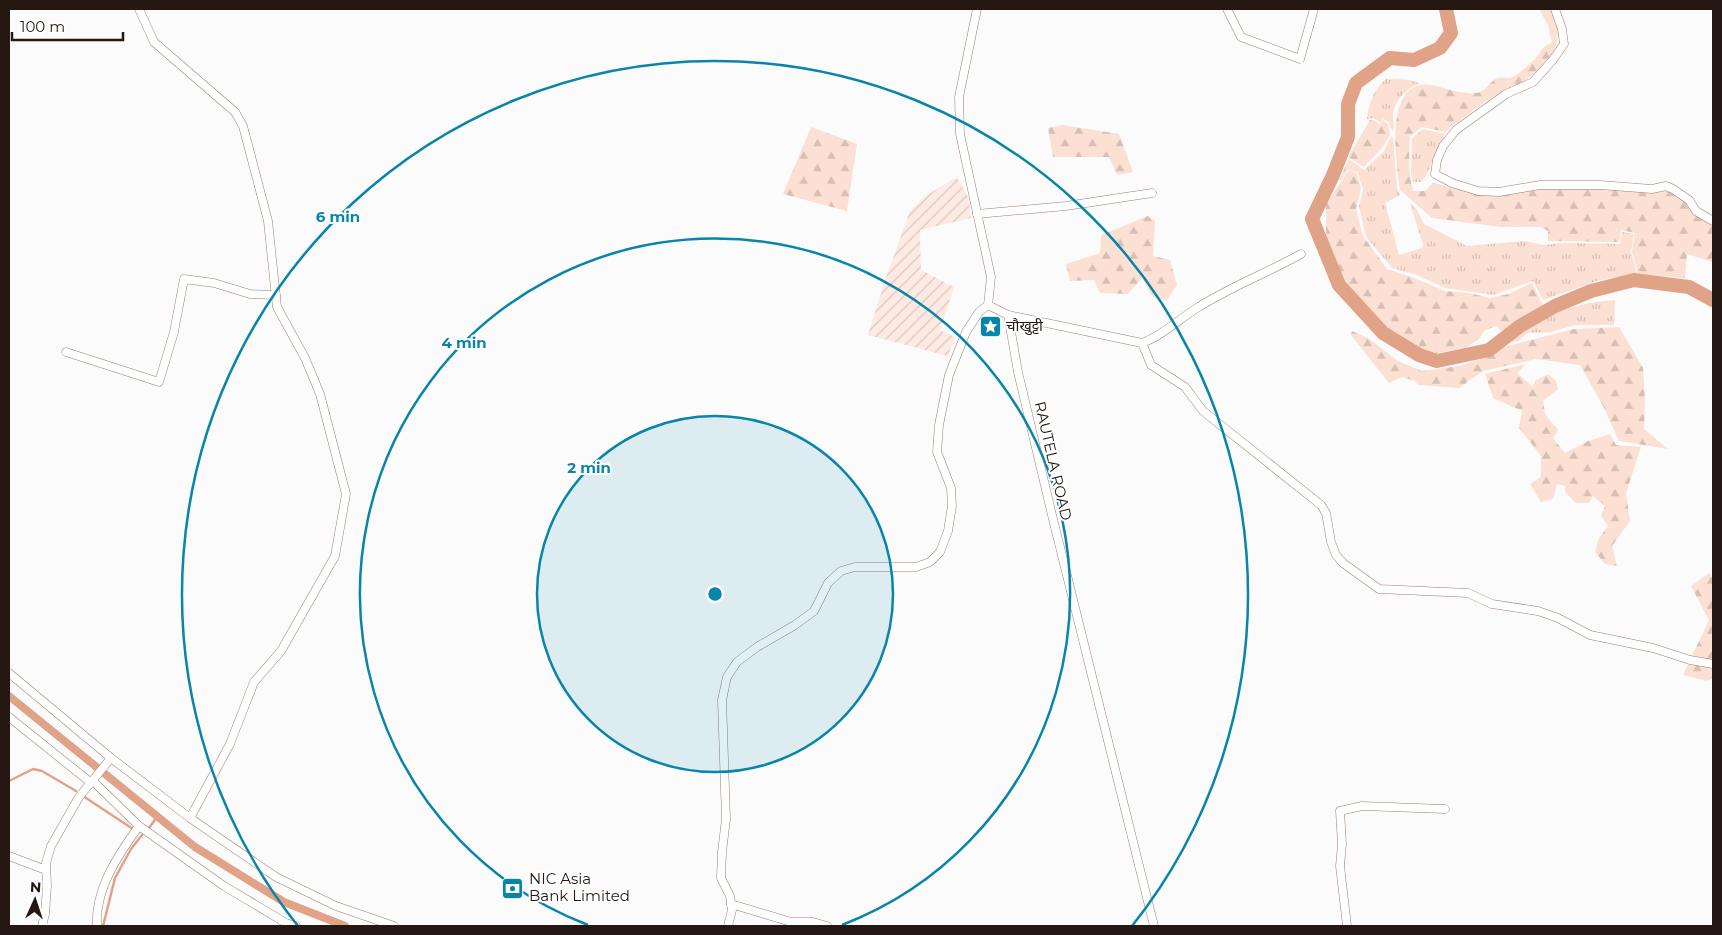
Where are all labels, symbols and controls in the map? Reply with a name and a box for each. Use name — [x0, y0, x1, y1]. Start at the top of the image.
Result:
scale bar — [12, 10, 124, 42]
text: 100 m — [20, 17, 65, 36]
text: 6 min — [316, 207, 360, 226]
place icon: चौखुट्टी — [978, 314, 1002, 338]
place label: चौखुट्टी — [1006, 316, 1044, 336]
text: 4 min — [441, 333, 487, 352]
street label: RAUTELA ROAD — [1031, 399, 1076, 522]
text: 2 min — [567, 458, 611, 477]
centre of rings — [706, 585, 724, 603]
place label: NIC Asia Bank Limited — [529, 869, 630, 905]
north arrow — [10, 875, 60, 925]
bank icon: NIC Asia Bank Limited — [501, 876, 525, 900]
text: N — [30, 878, 42, 896]

